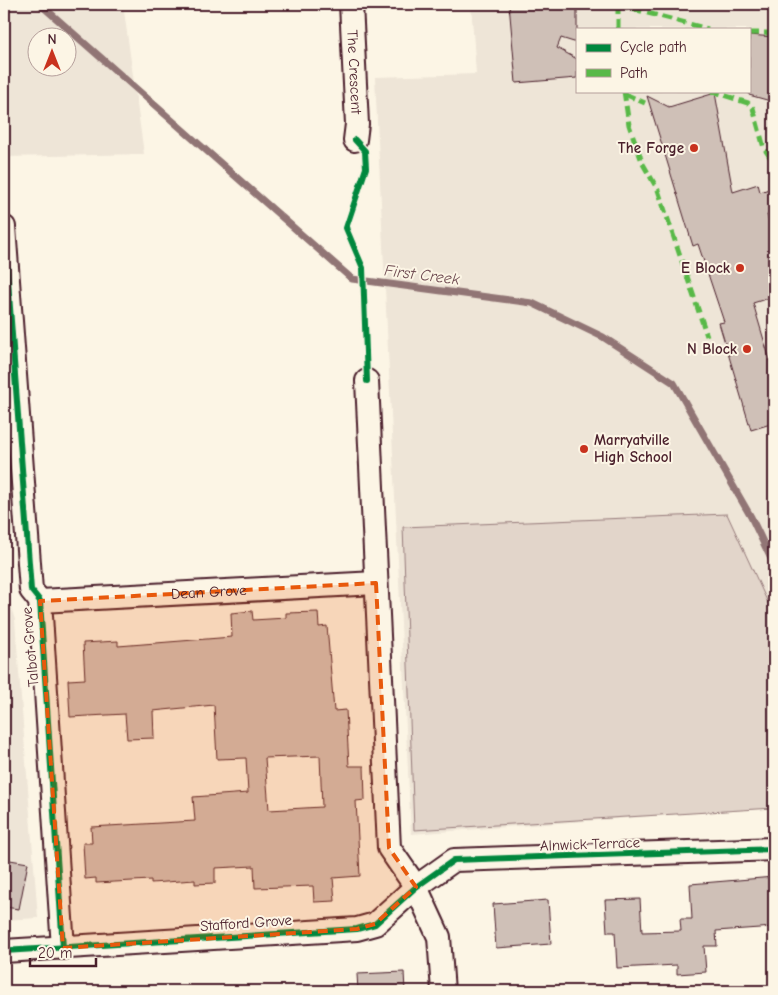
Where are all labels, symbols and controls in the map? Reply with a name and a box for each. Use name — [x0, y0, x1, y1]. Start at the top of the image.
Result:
north arrow — [28, 28, 78, 78]
legend — [576, 28, 750, 92]
street label: The Crescent — [343, 29, 366, 115]
text: N — [47, 31, 57, 48]
text: Cycle path — [620, 38, 687, 56]
text: Path — [620, 64, 648, 82]
place label: The Forge — [618, 139, 684, 157]
marker: The Forge — [688, 142, 700, 154]
place label: E Block — [681, 259, 731, 277]
water label: First Creek — [383, 261, 461, 289]
marker: E Block — [734, 262, 746, 274]
place label: N Block — [687, 340, 738, 358]
marker: N Block — [741, 343, 753, 355]
place label: Marryatville High School — [594, 431, 672, 466]
marker: Marryatville High School — [578, 443, 590, 455]
street label: Dean Grove — [170, 581, 248, 603]
street label: Talbot Grove — [17, 606, 42, 688]
street label: Alnwick Terrace — [539, 833, 641, 855]
street label: Stafford Grove — [199, 911, 293, 935]
scale bar — [30, 935, 96, 967]
text: 20 m — [38, 944, 72, 962]

